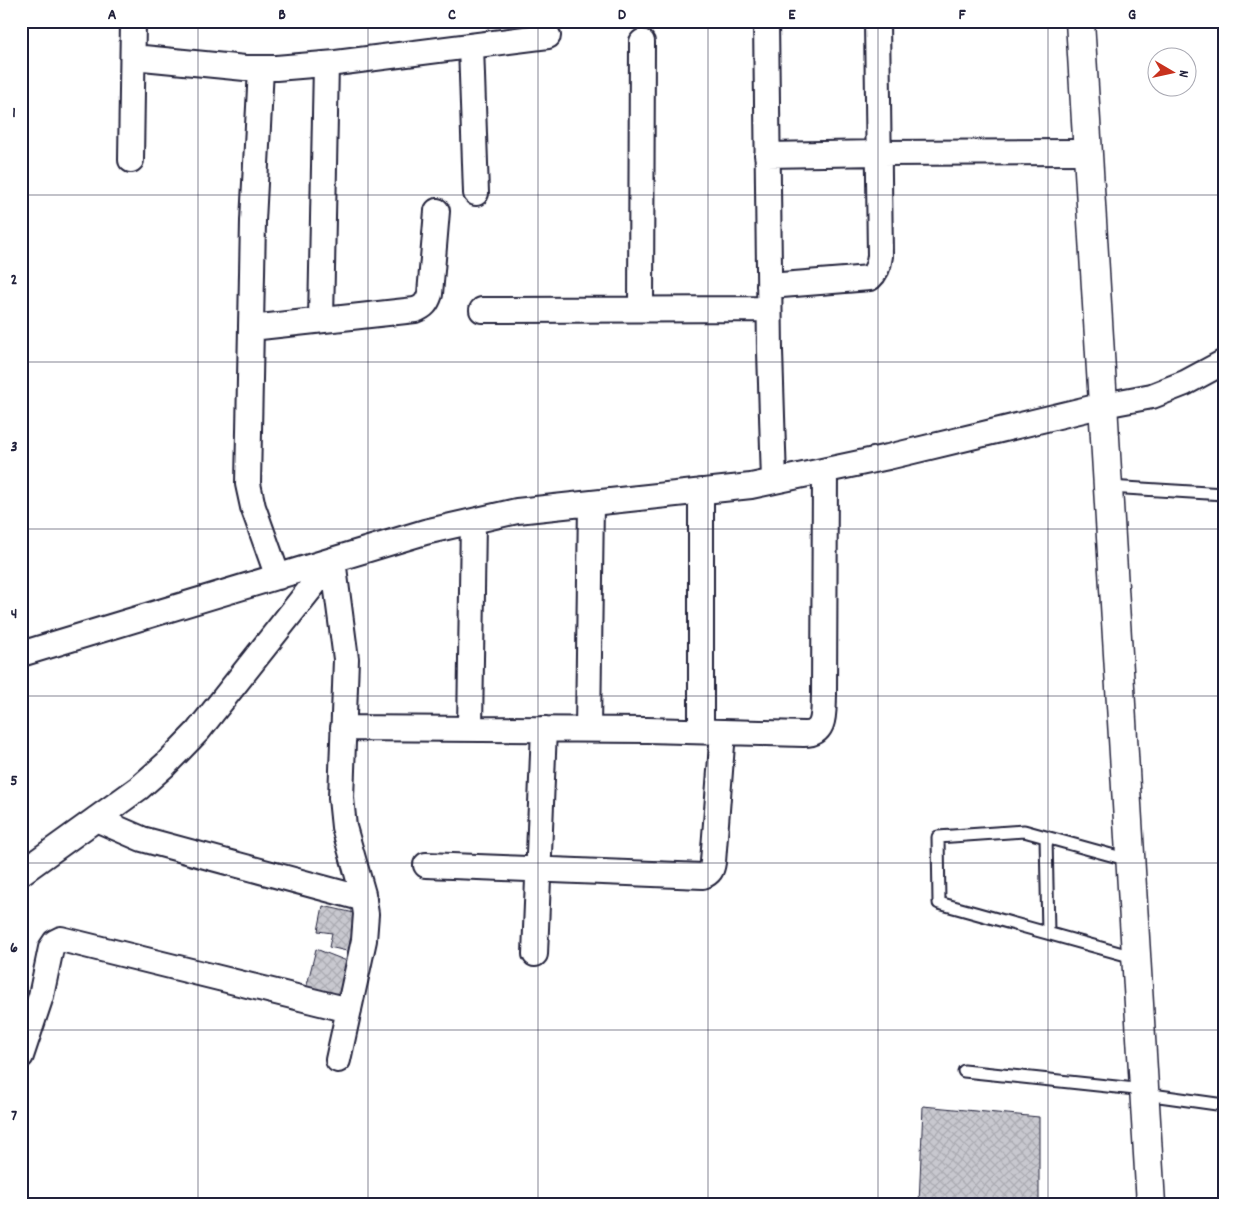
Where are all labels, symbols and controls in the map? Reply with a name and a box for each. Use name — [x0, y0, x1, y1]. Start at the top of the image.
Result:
text: A — [108, 4, 117, 27]
text: B — [278, 4, 286, 27]
text: C — [448, 4, 456, 27]
text: D — [618, 4, 627, 27]
text: E — [788, 4, 796, 27]
text: F — [958, 4, 966, 27]
text: G — [1128, 4, 1136, 27]
north arrow — [1148, 48, 1198, 98]
text: N — [1172, 69, 1193, 79]
text: 1 — [12, 102, 16, 125]
text: 2 — [11, 269, 18, 292]
text: 3 — [10, 436, 18, 459]
text: 4 — [11, 603, 17, 626]
text: 5 — [10, 770, 18, 793]
text: 6 — [10, 937, 18, 960]
text: 7 — [11, 1105, 17, 1128]

